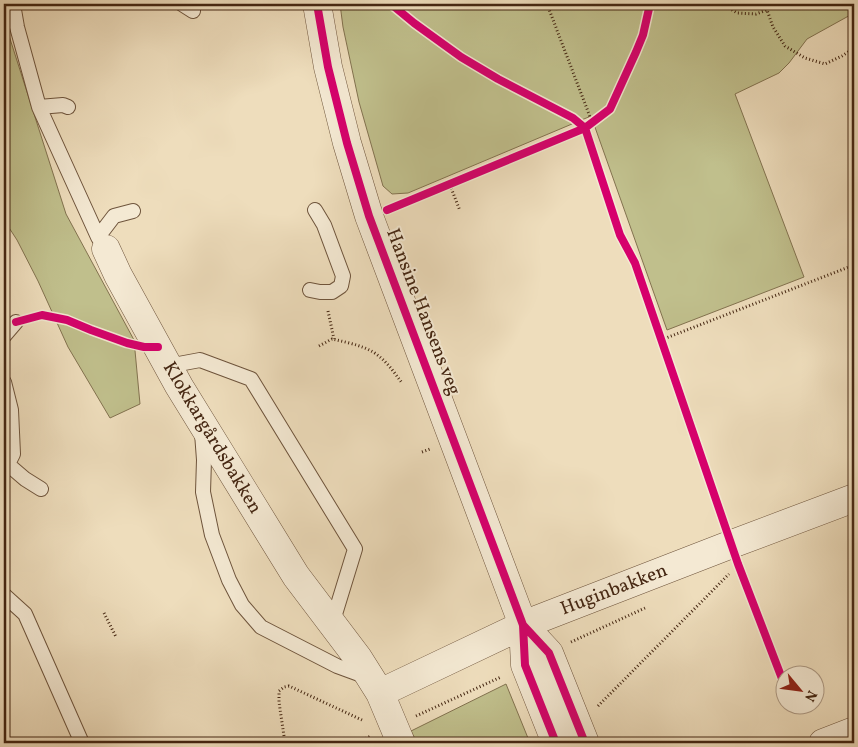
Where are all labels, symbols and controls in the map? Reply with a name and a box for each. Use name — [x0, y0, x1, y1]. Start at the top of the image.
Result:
street label: Hansine Hansens veg — [379, 225, 467, 399]
street label: Klokkargårdsbakken — [156, 357, 268, 519]
street label: Huginbakken — [557, 558, 671, 622]
north arrow — [776, 664, 826, 714]
text: N — [799, 687, 821, 705]

